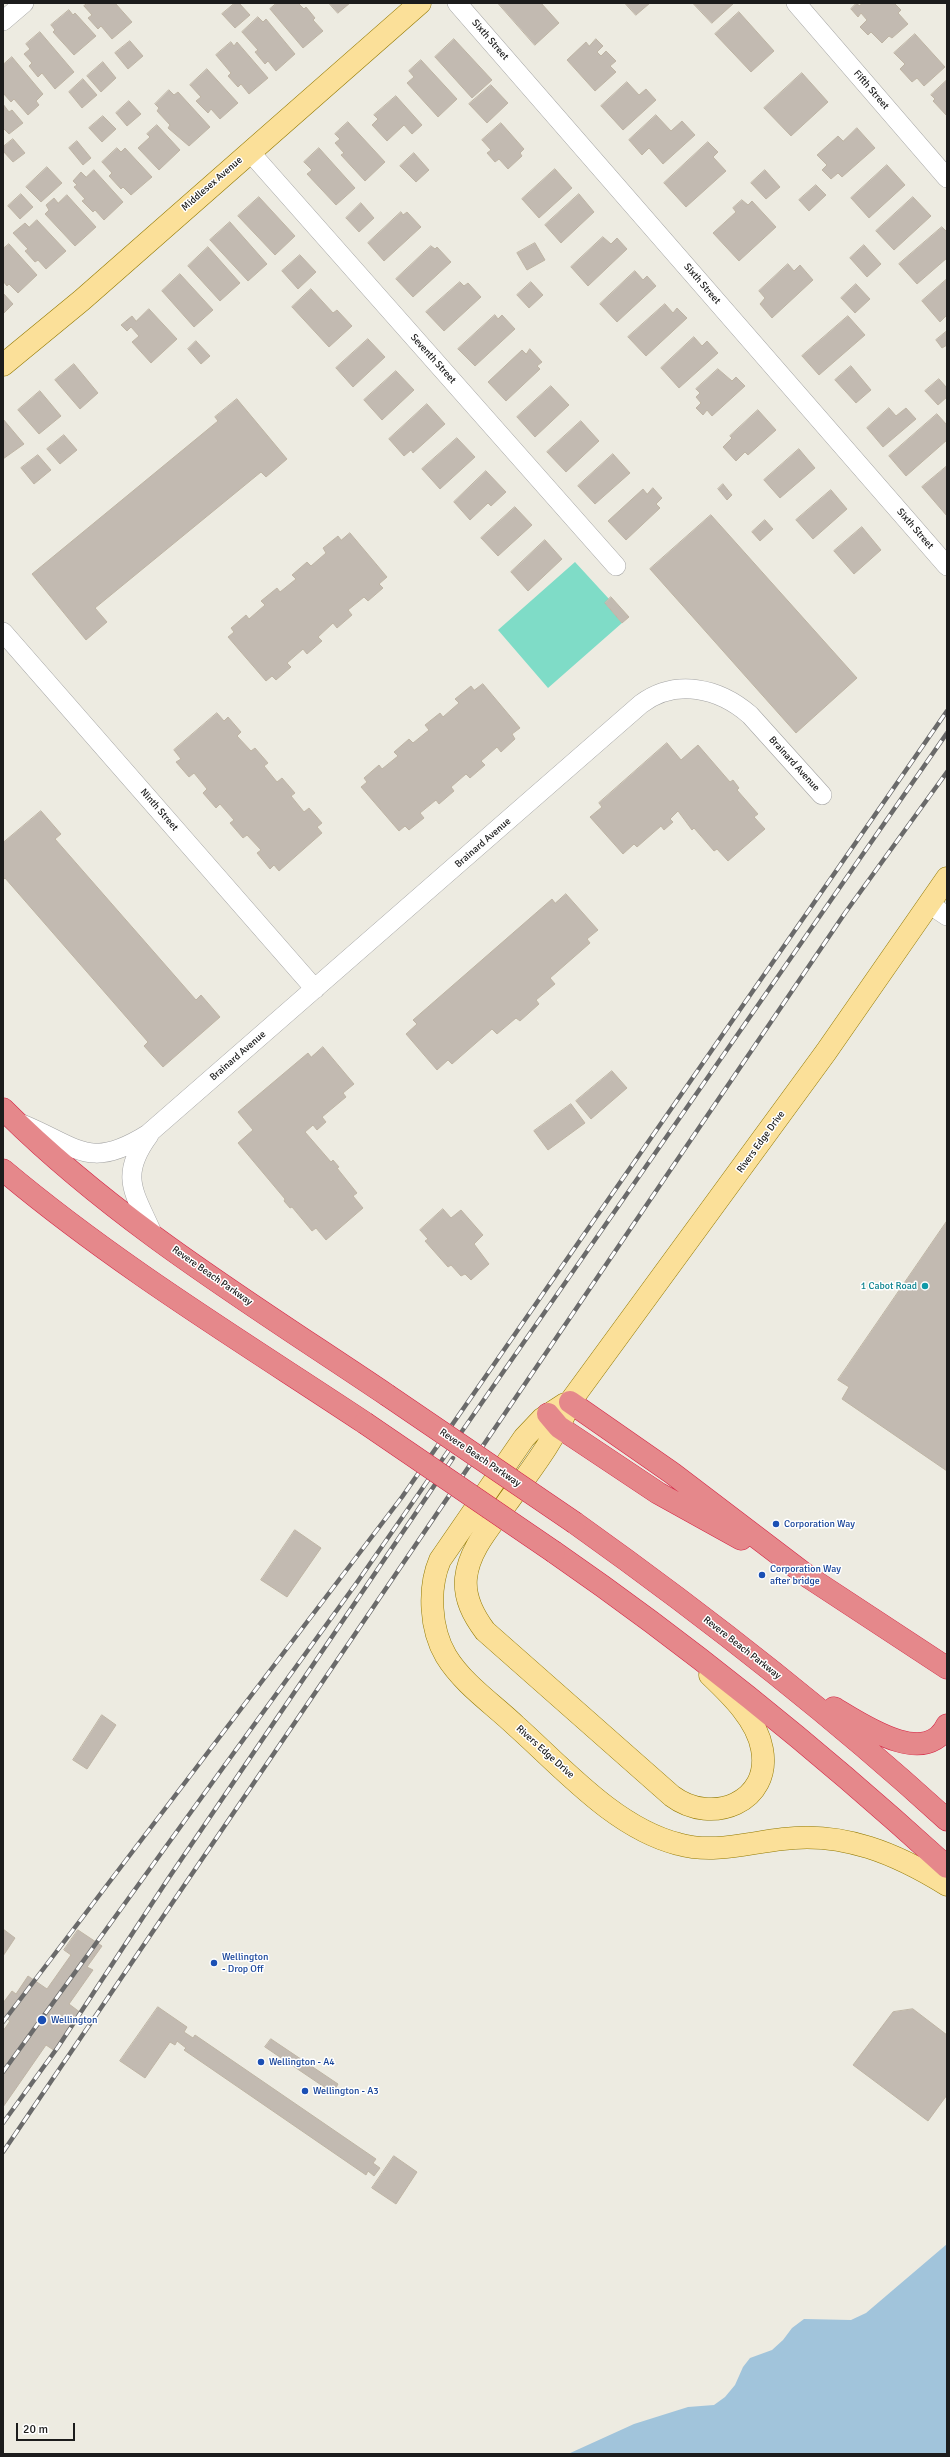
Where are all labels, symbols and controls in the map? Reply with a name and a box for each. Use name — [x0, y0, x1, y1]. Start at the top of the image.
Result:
street label: Sixth Street — [469, 17, 511, 63]
street label: Fifth Street — [851, 68, 891, 112]
street label: Middlesex Avenue — [179, 154, 245, 214]
street label: Sixth Street — [681, 261, 723, 307]
street label: Seventh Street — [408, 332, 458, 386]
street label: Sixth Street — [894, 506, 936, 552]
street label: Brainard Avenue — [766, 734, 822, 794]
street label: Ninth Street — [137, 786, 181, 834]
street label: Brainard Avenue — [453, 815, 513, 871]
street label: Brainard Avenue — [208, 1028, 268, 1084]
street label: Rivers Edge Drive — [734, 1109, 788, 1175]
street label: Revere Beach Parkway — [170, 1244, 254, 1308]
place label: 1 Cabot Road — [861, 1280, 917, 1292]
marker: 1 Cabot Road — [920, 1281, 930, 1291]
street label: Revere Beach Parkway — [437, 1426, 523, 1490]
place label: Corporation Way — [784, 1518, 855, 1530]
marker: Corporation Way — [771, 1519, 781, 1529]
place label: Corporation Way after bridge — [770, 1563, 841, 1586]
marker: Corporation Way after bridge — [757, 1570, 767, 1580]
street label: Revere Beach Parkway — [701, 1614, 783, 1682]
street label: Rivers Edge Drive — [513, 1723, 577, 1781]
place label: Wellington - Drop Off — [222, 1951, 268, 1974]
marker: Wellington - Drop Off — [209, 1958, 219, 1968]
marker: Wellington — [36, 2014, 48, 2026]
place label: Wellington — [51, 2014, 97, 2026]
place label: Wellington - A4 — [269, 2056, 335, 2068]
marker: Wellington - A4 — [256, 2057, 266, 2067]
place label: Wellington - A3 — [313, 2085, 379, 2097]
marker: Wellington - A3 — [300, 2086, 310, 2096]
scale bar — [18, 2415, 77, 2441]
text: 20 m — [23, 2422, 48, 2437]

